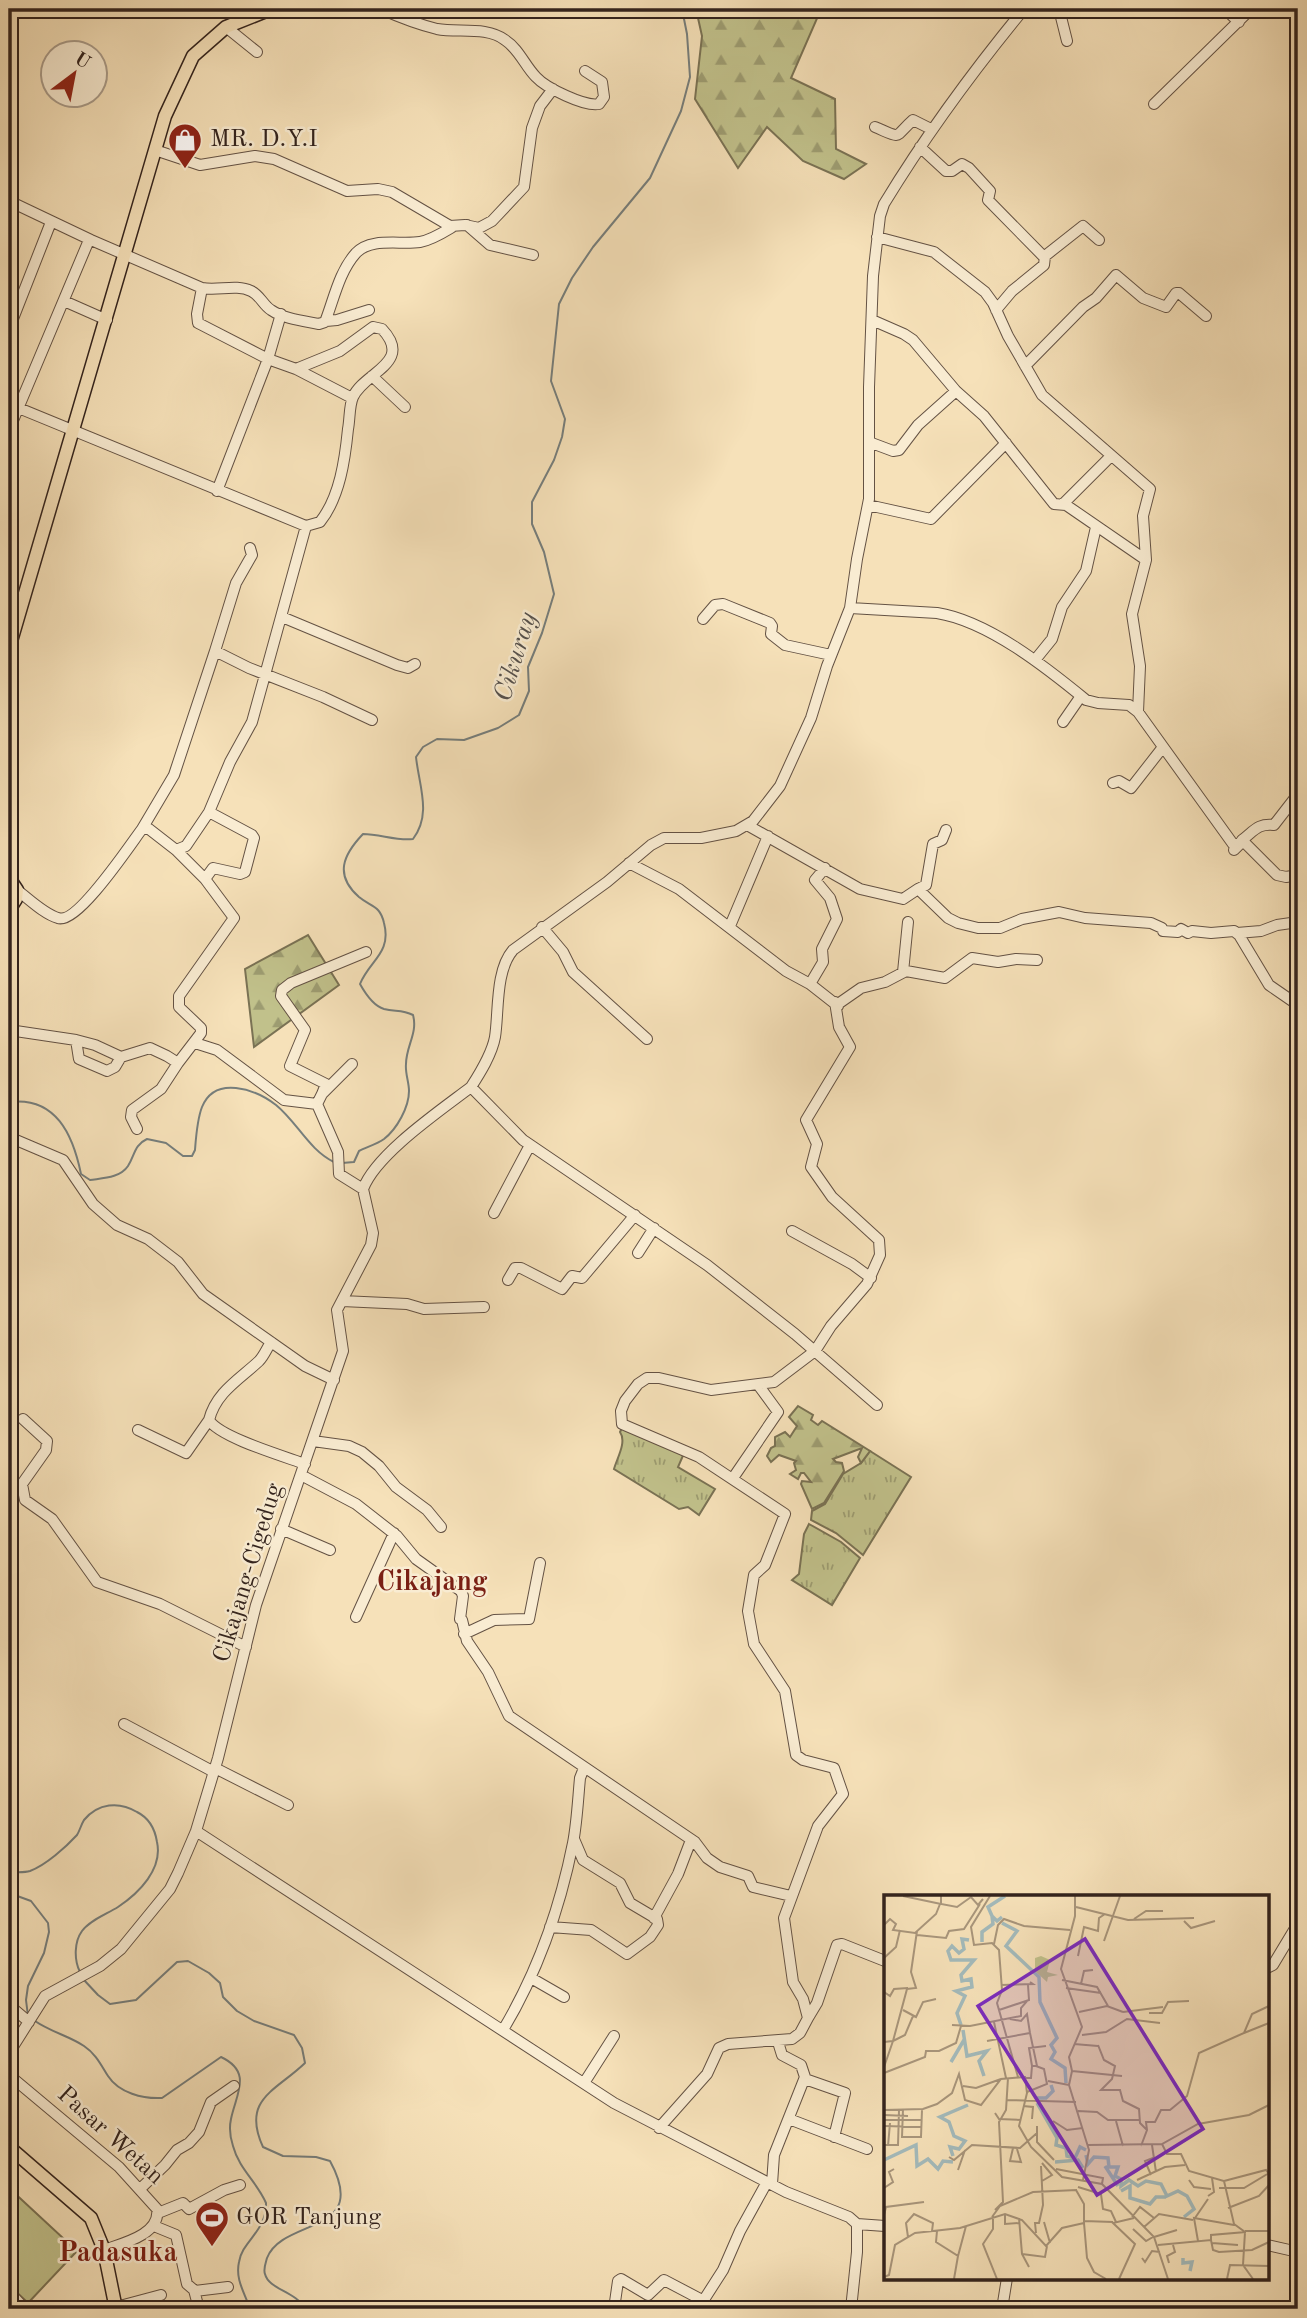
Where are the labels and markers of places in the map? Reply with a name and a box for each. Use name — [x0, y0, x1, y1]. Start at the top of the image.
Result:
shop icon: MR. D.Y.I — [166, 121, 204, 170]
place label: MR. D.Y.I — [210, 128, 318, 152]
sports icon: GOR Tanjung — [193, 2199, 231, 2248]
place label: GOR Tanjung — [236, 2206, 381, 2230]

